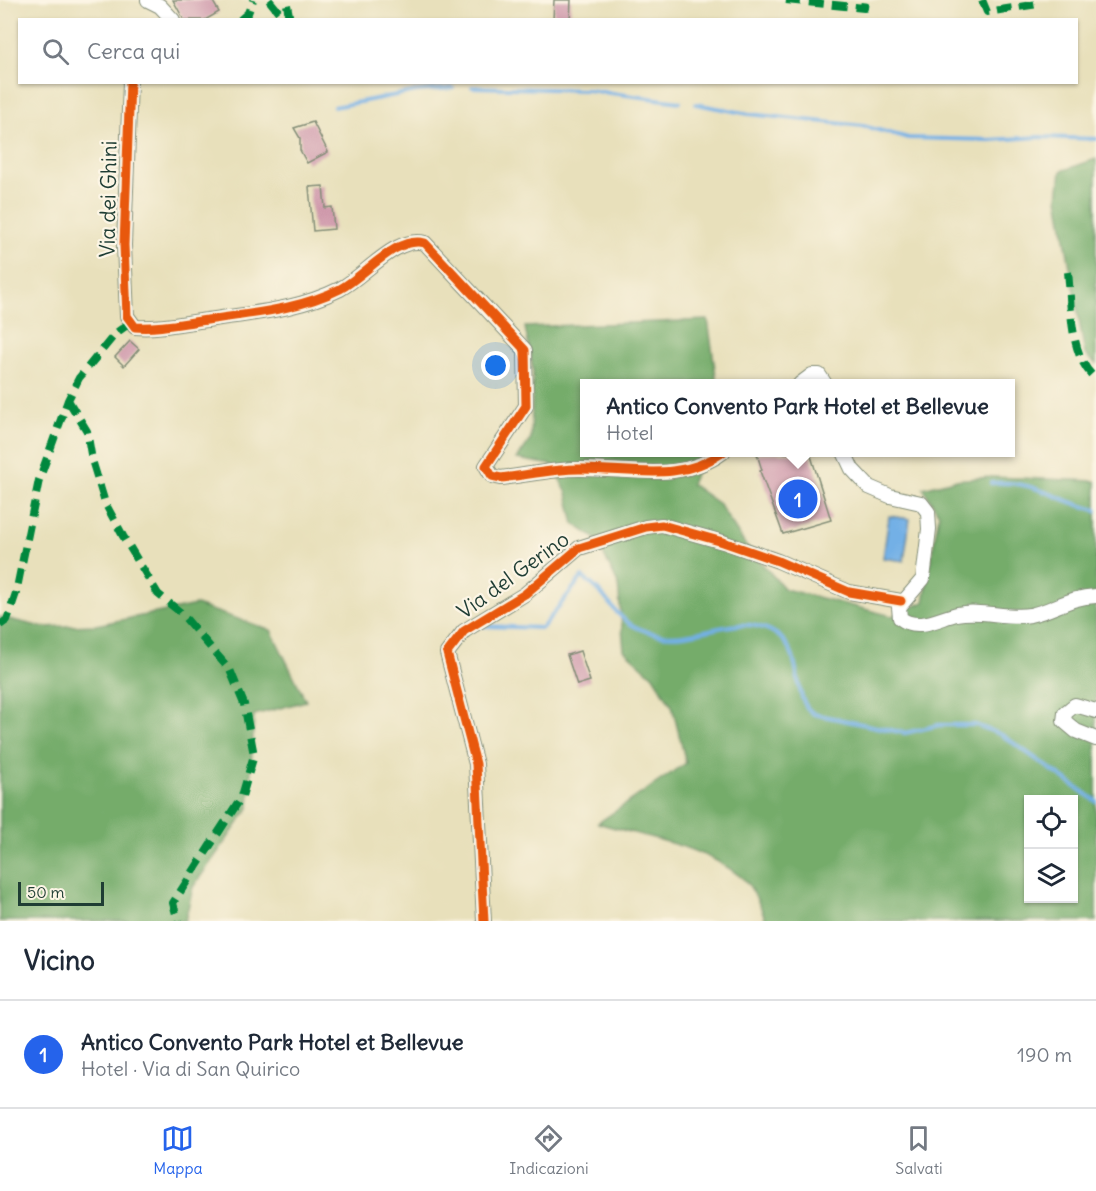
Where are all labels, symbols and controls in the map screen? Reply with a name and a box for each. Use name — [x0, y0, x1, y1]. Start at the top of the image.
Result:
search box — [18, 18, 1078, 84]
icon: search — [39, 35, 72, 68]
text: Cerca qui — [87, 37, 180, 65]
street label: Via dei Ghini — [93, 140, 123, 258]
your location — [481, 351, 510, 380]
popup — [580, 379, 1015, 457]
text: Antico Convento Park Hotel et Bellevue — [606, 392, 989, 420]
text: Hotel — [606, 420, 653, 445]
pin: 1 — [778, 476, 818, 522]
street label: Via del Gerino — [452, 525, 574, 625]
map controls — [1024, 795, 1078, 903]
button: locate — [1024, 795, 1078, 849]
button: layers — [1024, 849, 1078, 903]
scale bar — [18, 879, 104, 906]
text: 50 m — [27, 882, 65, 902]
text: Vicino — [24, 944, 95, 977]
text: Antico Convento Park Hotel et Bellevue — [81, 1028, 464, 1056]
text: 1 — [40, 1042, 47, 1067]
text: 190 m — [1017, 1042, 1072, 1067]
text: Hotel · Via di San Quirico — [81, 1056, 300, 1081]
tab: Mappa — [153, 1122, 203, 1178]
tab: Indicazioni — [509, 1122, 589, 1178]
tab: Salvati — [895, 1122, 943, 1178]

